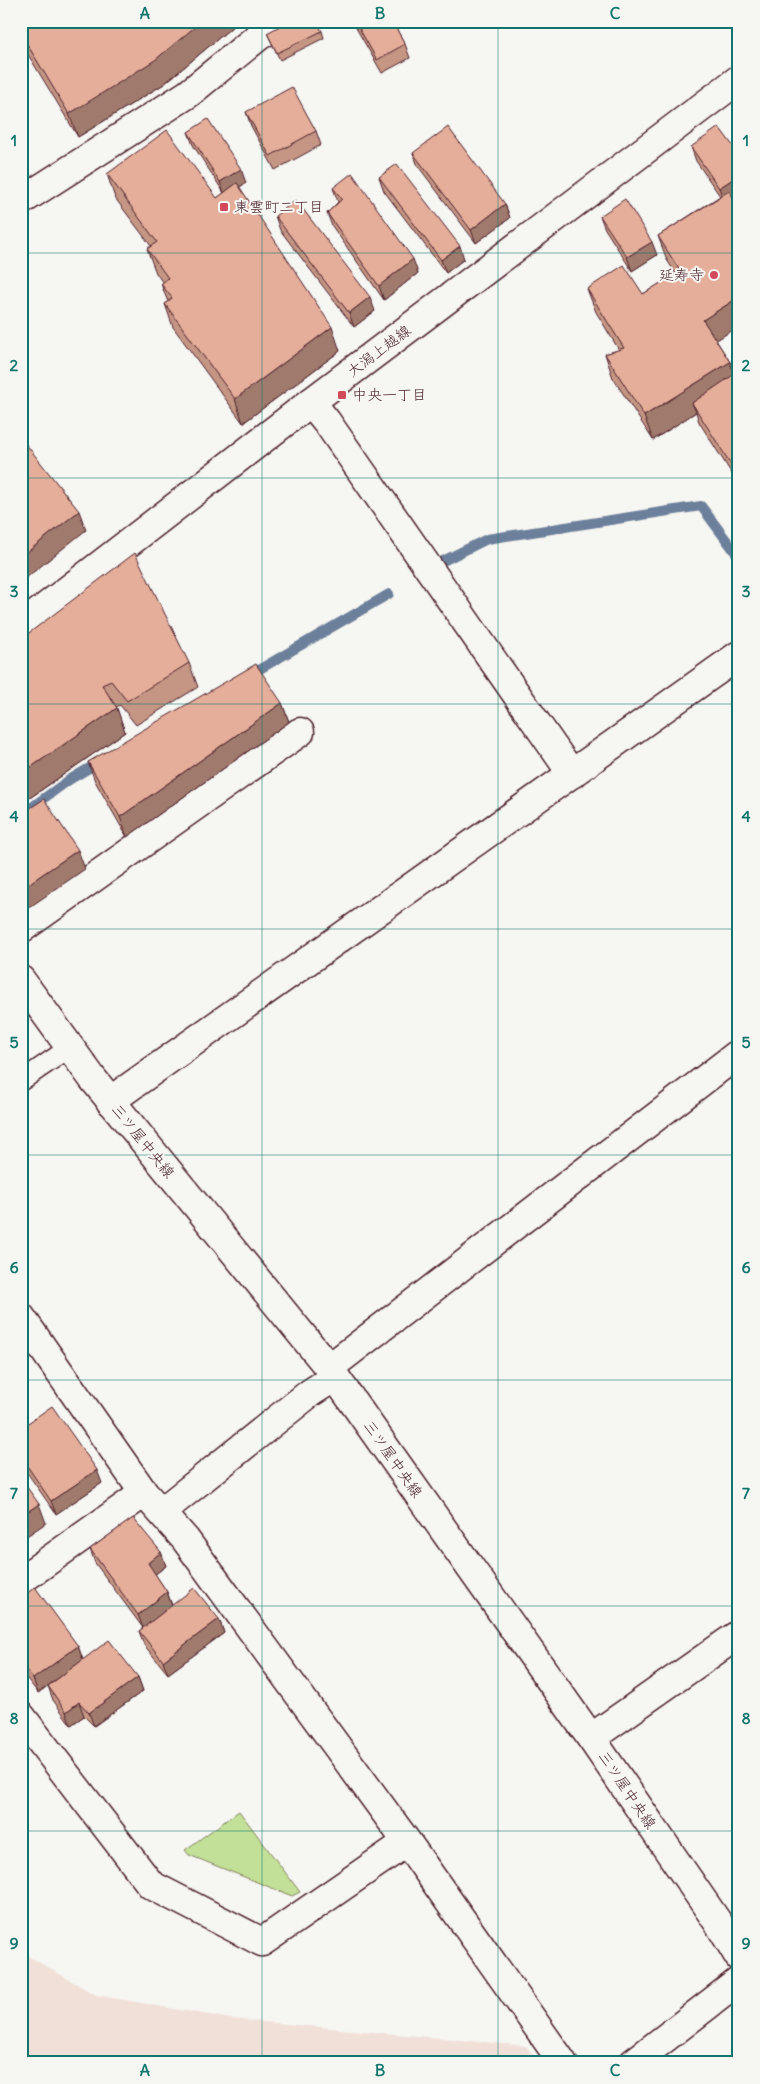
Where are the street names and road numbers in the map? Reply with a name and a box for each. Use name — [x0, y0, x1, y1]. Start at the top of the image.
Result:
street label: 大潟上越線 — [343, 320, 414, 381]
street label: 三ツ屋中央線 — [108, 1100, 179, 1182]
street label: 三ツ屋中央線 — [360, 1416, 427, 1501]
street label: 三ツ屋中央線 — [594, 1747, 660, 1832]

